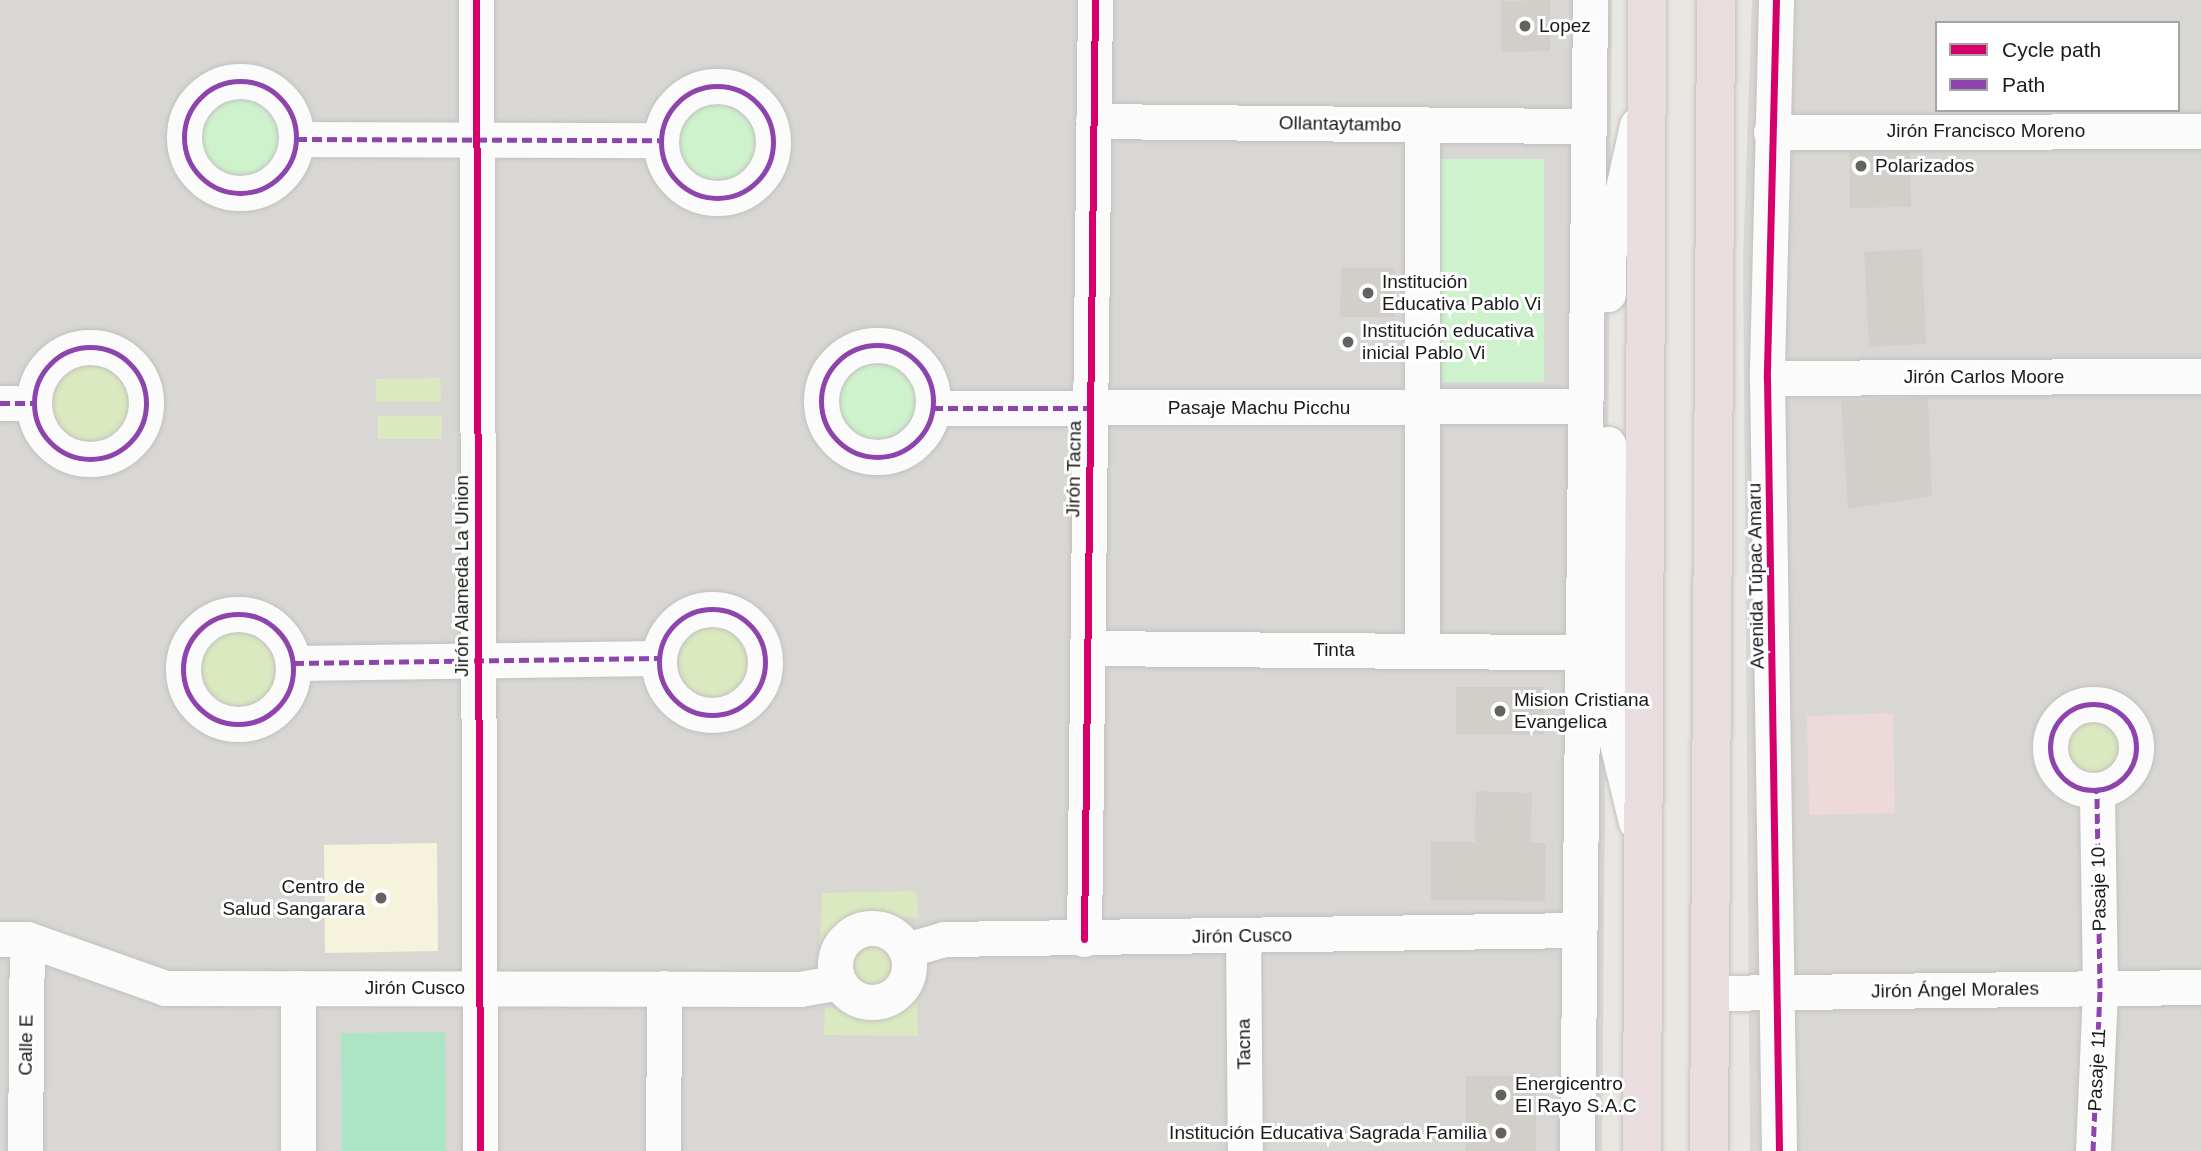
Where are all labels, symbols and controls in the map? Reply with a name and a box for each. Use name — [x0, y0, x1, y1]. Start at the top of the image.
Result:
place label: Lopez — [1539, 15, 1591, 37]
marker: Lopez — [1517, 18, 1533, 34]
legend — [1935, 21, 2180, 112]
text: Cycle path — [2002, 38, 2101, 61]
text: Path — [2002, 73, 2045, 96]
street label: Ollantaytambo — [1279, 112, 1401, 136]
street label: Jirón Francisco Moreno — [1887, 120, 2085, 142]
place label: Polarizados — [1875, 155, 1974, 177]
marker: Polarizados — [1853, 158, 1869, 174]
place label: Institución Educativa Pablo Vi — [1382, 271, 1541, 315]
marker: Institución Educativa Pablo Vi — [1360, 285, 1376, 301]
place label: Institución educativa inicial Pablo Vi — [1362, 320, 1534, 364]
marker: Institución educativa inicial Pablo Vi — [1340, 334, 1356, 350]
street label: Jirón Carlos Moore — [1904, 366, 2064, 388]
street label: Pasaje Machu Picchu — [1168, 397, 1350, 419]
street label: Jirón Tacna — [1062, 420, 1086, 518]
street label: Jirón Alameda La Union — [451, 475, 473, 677]
street label: Avenida Túpac Amaru — [1743, 482, 1769, 670]
street label: Tinta — [1313, 639, 1355, 661]
place label: Mision Cristiana Evangelica — [1514, 689, 1649, 733]
marker: Mision Cristiana Evangelica — [1492, 703, 1508, 719]
street label: Pasaje 10 — [2087, 847, 2111, 931]
place label: Centro de Salud Sangarara — [222, 876, 365, 920]
marker: Centro de Salud Sangarara — [371, 888, 391, 908]
street label: Jirón Cusco — [1192, 924, 1292, 948]
street label: Jirón Cusco — [365, 977, 465, 999]
street label: Jirón Ángel Morales — [1871, 977, 2039, 1003]
street label: Calle E — [14, 1014, 38, 1076]
street label: Tacna — [1232, 1018, 1256, 1070]
street label: Pasaje 11 — [2083, 1028, 2111, 1112]
place label: Energicentro El Rayo S.A.C — [1515, 1073, 1636, 1117]
marker: Energicentro El Rayo S.A.C — [1493, 1087, 1509, 1103]
place label: Institución Educativa Sagrada Familia — [1169, 1122, 1487, 1144]
marker: Institución Educativa Sagrada Familia — [1493, 1125, 1509, 1141]

